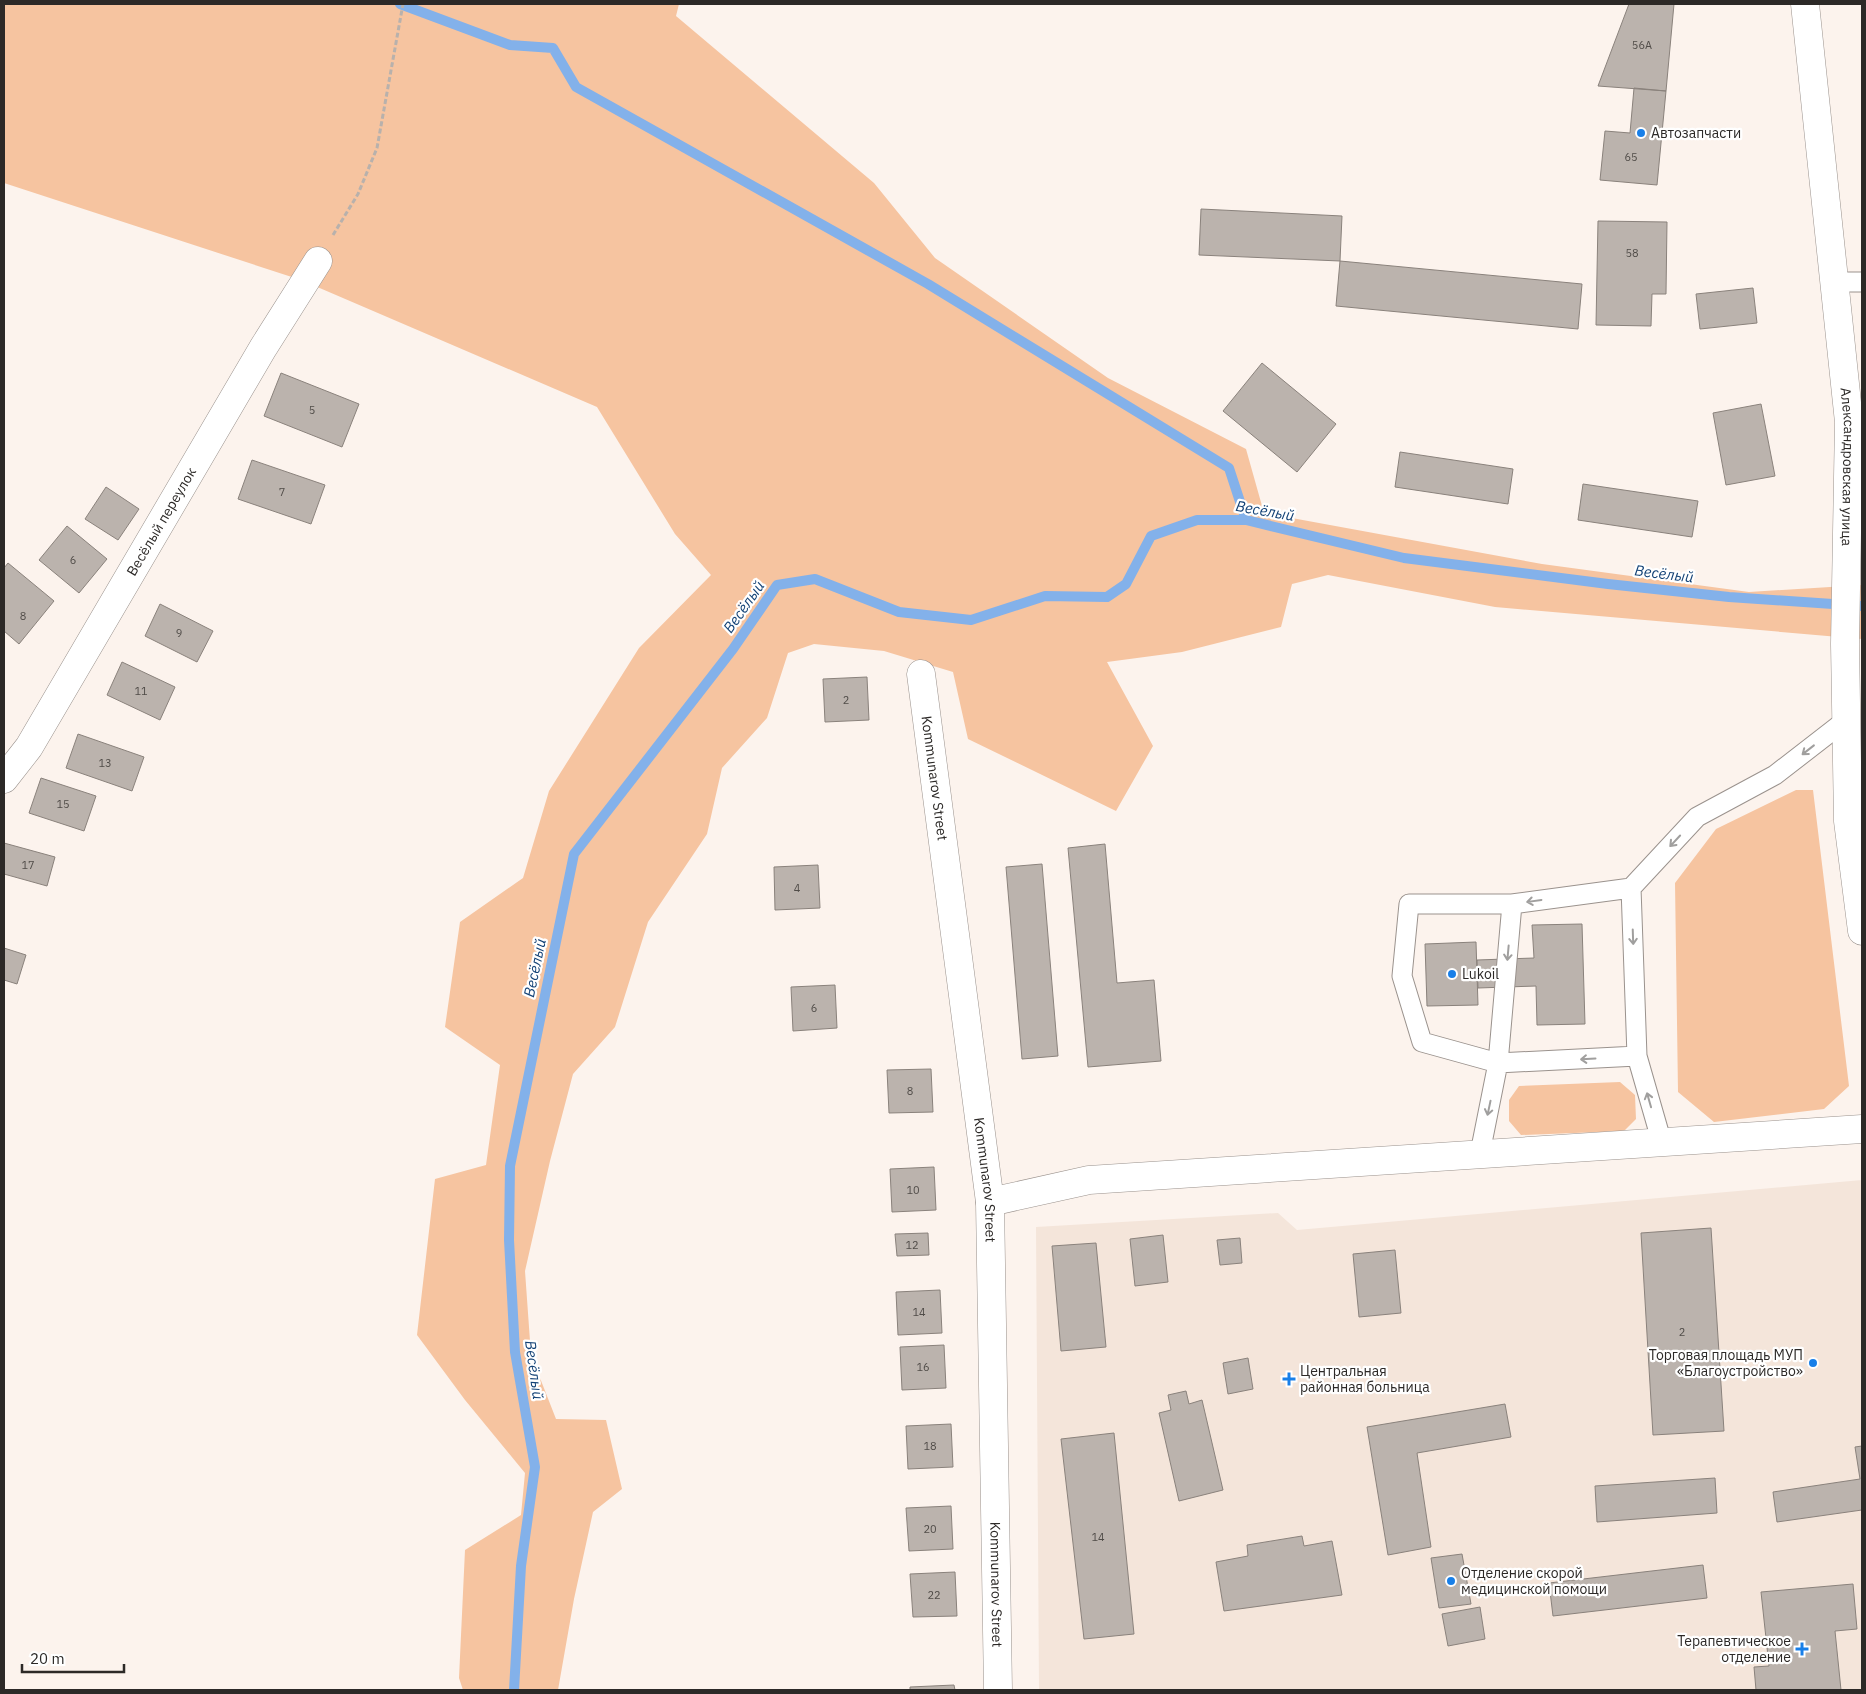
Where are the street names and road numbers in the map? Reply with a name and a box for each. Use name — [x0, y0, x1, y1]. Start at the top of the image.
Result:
street label: Александровская улица — [1836, 386, 1858, 547]
street label: Весёлый переулок — [122, 464, 200, 579]
street label: Kommunarov Street — [918, 715, 952, 842]
street label: Kommunarov Street — [970, 1116, 1000, 1243]
street label: Kommunarov Street — [986, 1521, 1006, 1648]

